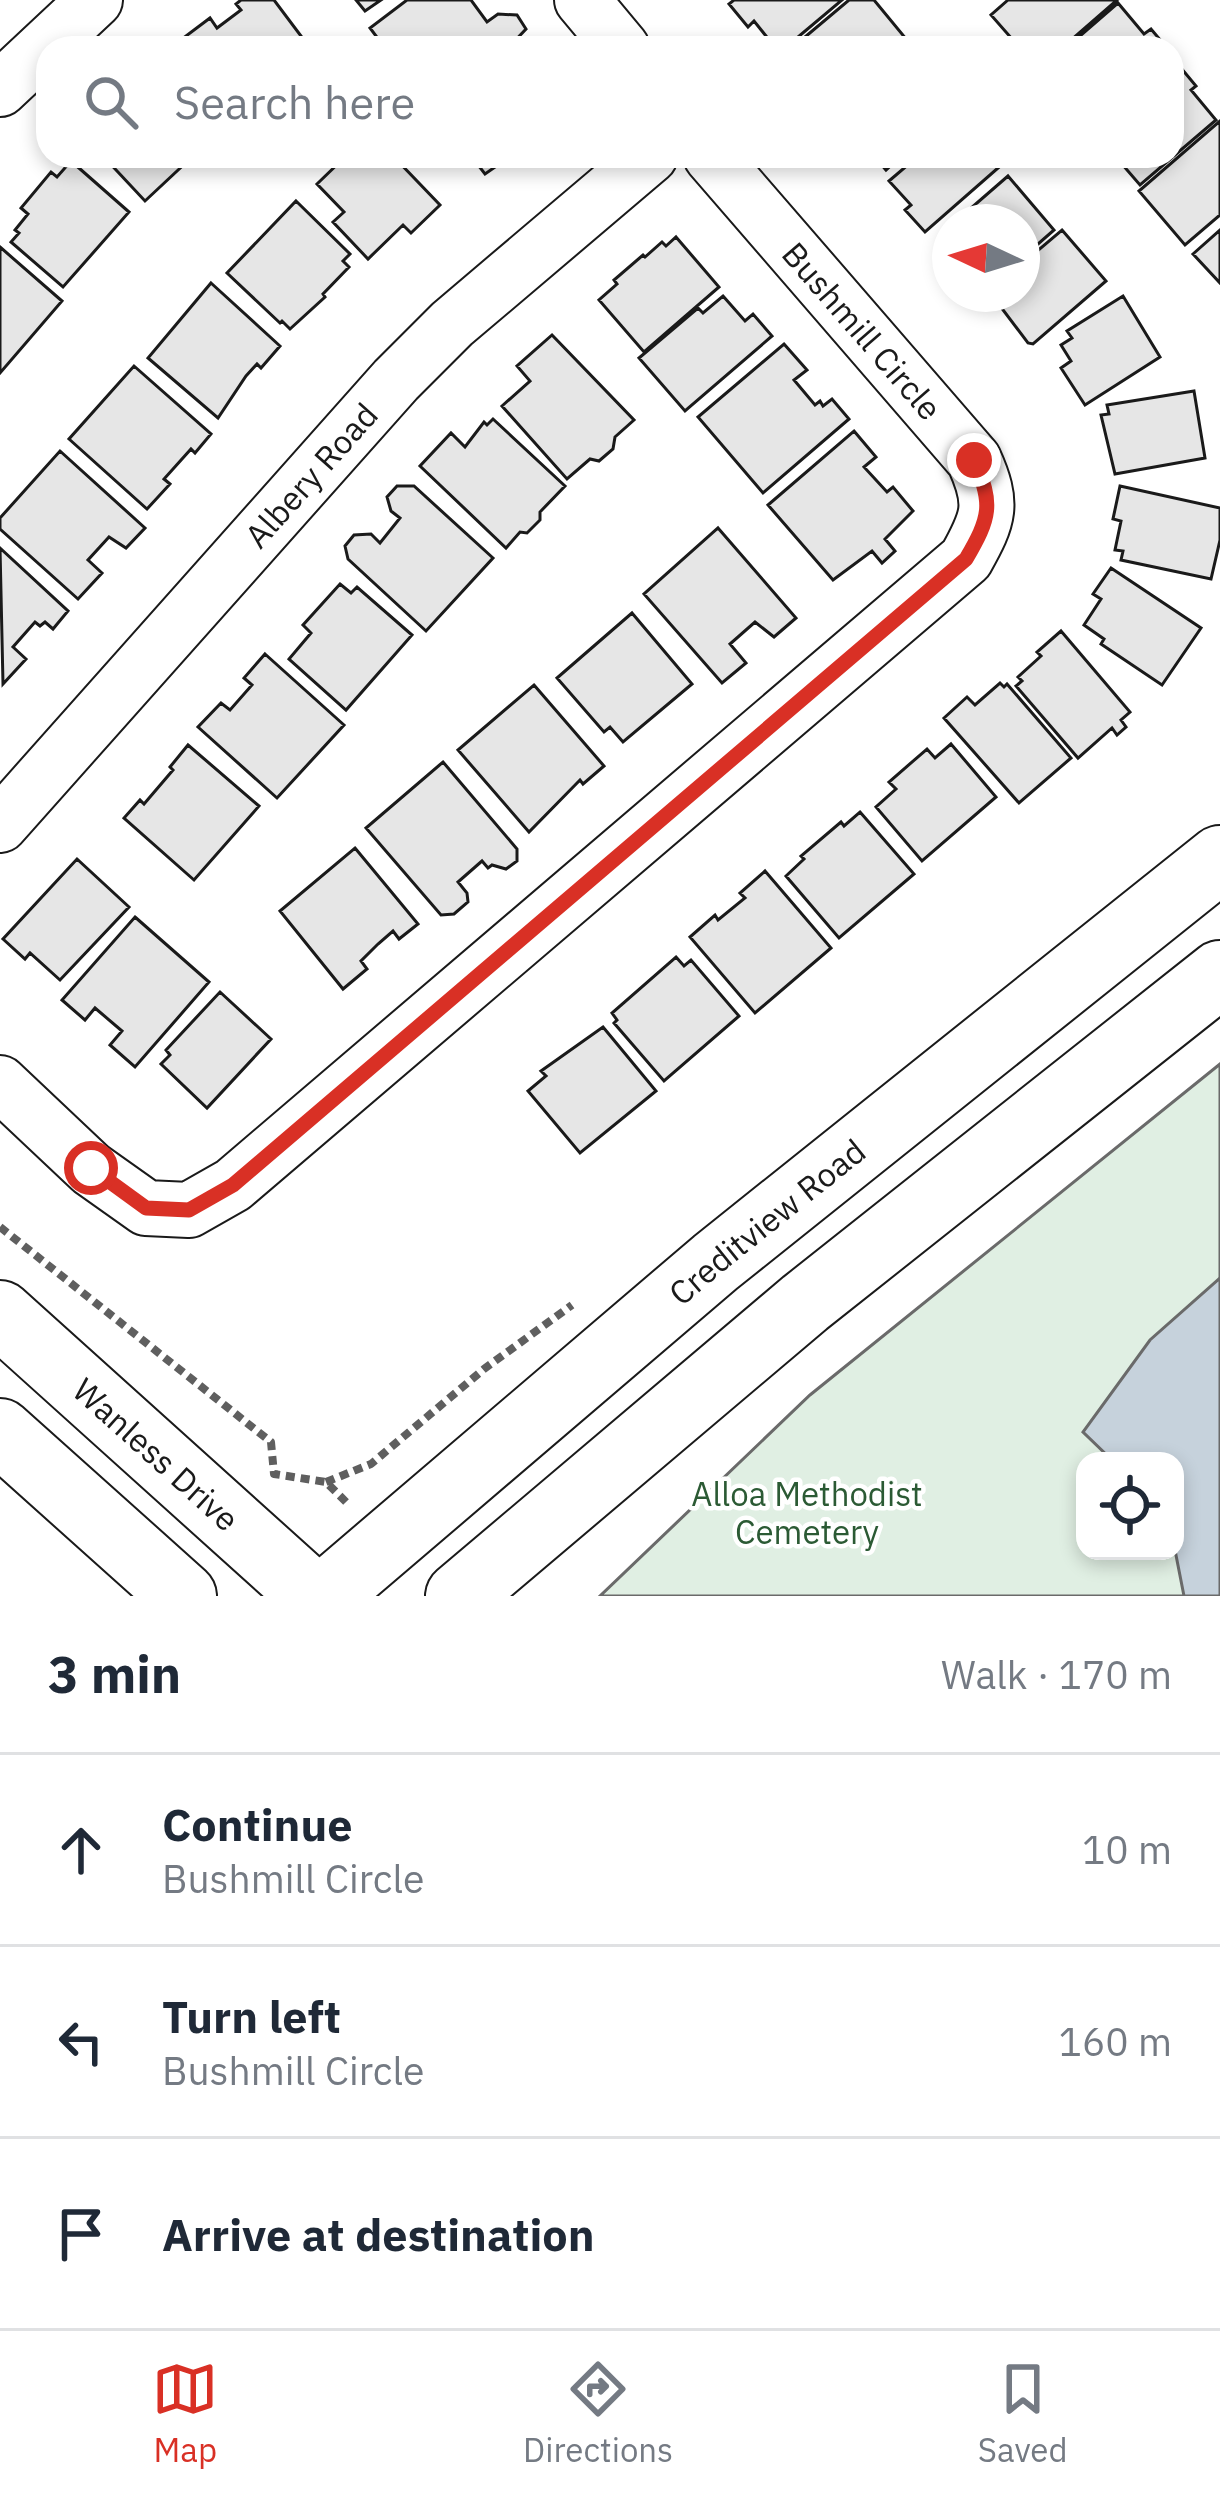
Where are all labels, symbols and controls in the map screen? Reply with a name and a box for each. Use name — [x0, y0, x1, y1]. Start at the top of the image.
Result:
search box — [36, 36, 1184, 168]
icon: search — [78, 69, 144, 135]
text: Search here — [174, 73, 415, 131]
north arrow — [932, 204, 1040, 312]
street label: Bushmill Circle — [773, 233, 951, 429]
street label: Albery Road — [235, 394, 387, 557]
route end — [947, 433, 1001, 487]
street label: Creditview Road — [659, 1129, 874, 1314]
route start — [64, 1141, 118, 1195]
street label: Wanless Drive — [64, 1368, 248, 1540]
map controls — [1076, 1452, 1184, 1560]
button: locate — [1076, 1452, 1184, 1560]
park label: Alloa Methodist Cemetery — [691, 1472, 923, 1553]
text: 3 min — [48, 1641, 181, 1707]
text: Walk · 170 m — [941, 1649, 1172, 1700]
text: Continue — [162, 1795, 353, 1853]
icon: ahead — [48, 1817, 114, 1883]
text: 10 m — [1082, 1824, 1172, 1875]
text: Bushmill Circle — [162, 1853, 425, 1904]
text: Turn left — [162, 1987, 341, 2045]
icon: left — [48, 2009, 114, 2075]
text: 160 m — [1059, 2016, 1172, 2067]
text: Bushmill Circle — [162, 2045, 425, 2096]
icon: arrive — [48, 2201, 114, 2267]
text: Arrive at destination — [162, 2205, 595, 2263]
tab: Map — [152, 2356, 218, 2471]
tab: Directions — [523, 2356, 673, 2471]
tab: Saved — [978, 2356, 1068, 2471]

